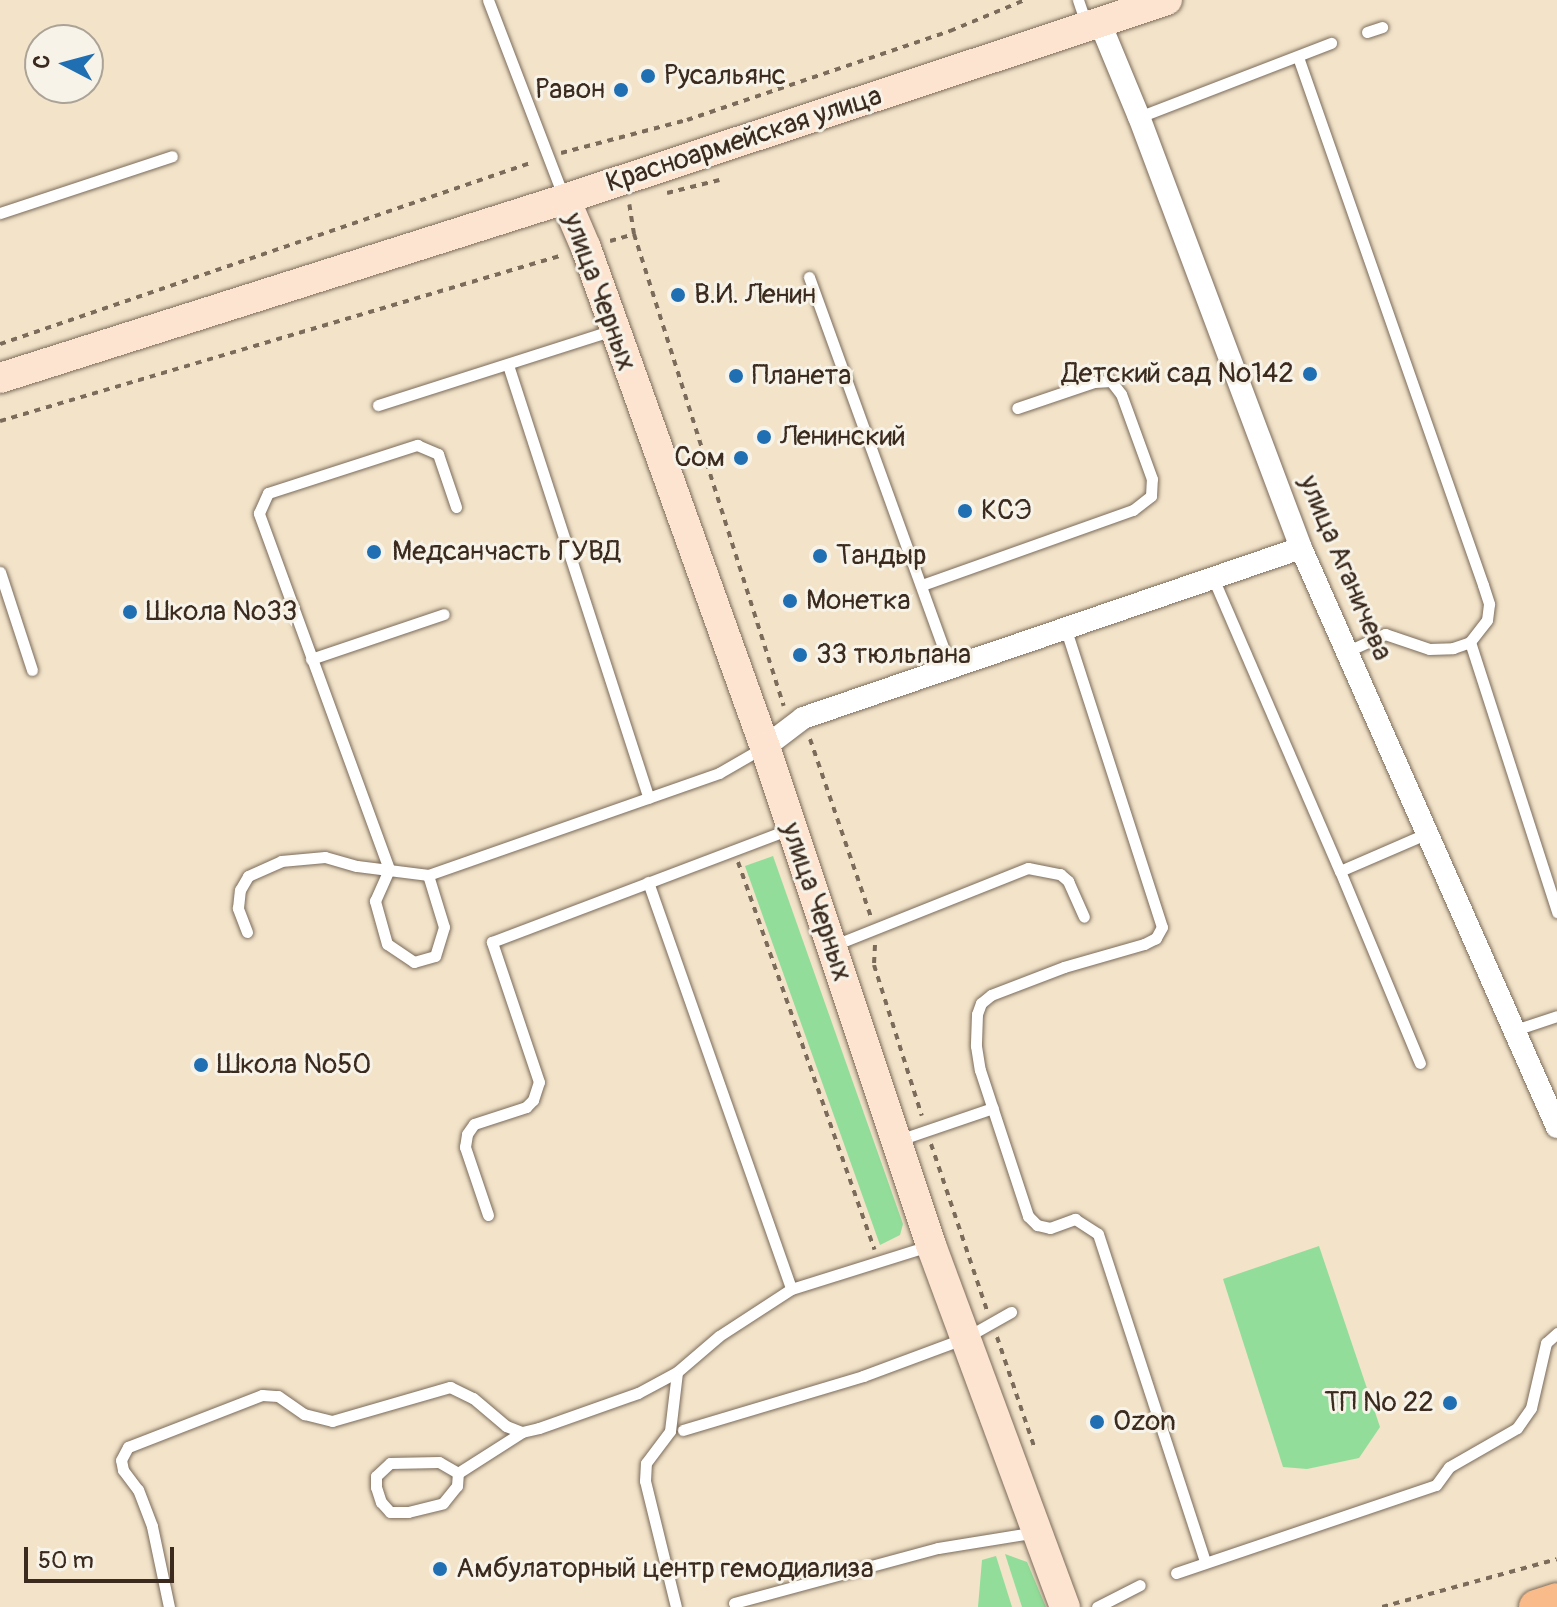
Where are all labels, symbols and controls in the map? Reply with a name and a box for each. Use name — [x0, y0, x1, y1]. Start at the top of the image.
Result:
north arrow — [24, 24, 104, 104]
text: С — [27, 53, 57, 70]
place label: Русальянс — [664, 59, 786, 93]
marker: Русальянс — [639, 67, 657, 85]
place label: Равон — [535, 73, 605, 107]
street label: Красноармейская улица — [602, 80, 886, 200]
marker: Равон — [612, 81, 630, 99]
street label: улица Черных — [555, 208, 643, 376]
place label: В.И. Ленин — [694, 278, 816, 312]
marker: В.И. Ленин — [669, 286, 687, 304]
place label: Детский сад №142 — [1062, 357, 1294, 391]
place label: Планета — [752, 359, 851, 393]
marker: Детский сад №142 — [1301, 365, 1319, 383]
marker: Планета — [727, 367, 745, 385]
place label: Ленинский — [780, 420, 906, 454]
marker: Ленинский — [755, 428, 773, 446]
place label: Сом — [674, 441, 725, 475]
marker: Сом — [732, 449, 750, 467]
street label: улица Аганичева — [1291, 470, 1399, 666]
place label: КСЭ — [981, 494, 1031, 528]
marker: КСЭ — [956, 502, 974, 520]
place label: Медсанчасть ГУВД — [392, 535, 621, 569]
place label: Тандыр — [836, 539, 927, 573]
marker: Медсанчасть ГУВД — [363, 541, 385, 563]
marker: Тандыр — [811, 547, 829, 565]
place label: Монетка — [806, 584, 910, 618]
marker: Монетка — [781, 592, 799, 610]
place label: Школа №33 — [146, 595, 297, 629]
marker: Школа №33 — [121, 603, 139, 621]
place label: 33 тюльпана — [816, 638, 971, 672]
marker: 33 тюльпана — [791, 646, 809, 664]
street label: улица Черных — [773, 818, 859, 986]
place label: Школа №50 — [217, 1048, 371, 1082]
marker: Школа №50 — [192, 1056, 210, 1074]
place label: ТП № 22 — [1324, 1386, 1434, 1420]
marker: ТП № 22 — [1441, 1394, 1459, 1412]
place label: Ozon — [1113, 1405, 1176, 1439]
marker: Ozon — [1088, 1413, 1106, 1431]
scale bar — [28, 1531, 178, 1581]
text: 50 m — [38, 1546, 94, 1575]
place label: Амбулаторный центр гемодиализа — [456, 1552, 874, 1586]
marker: Амбулаторный центр гемодиализа — [431, 1560, 449, 1578]

